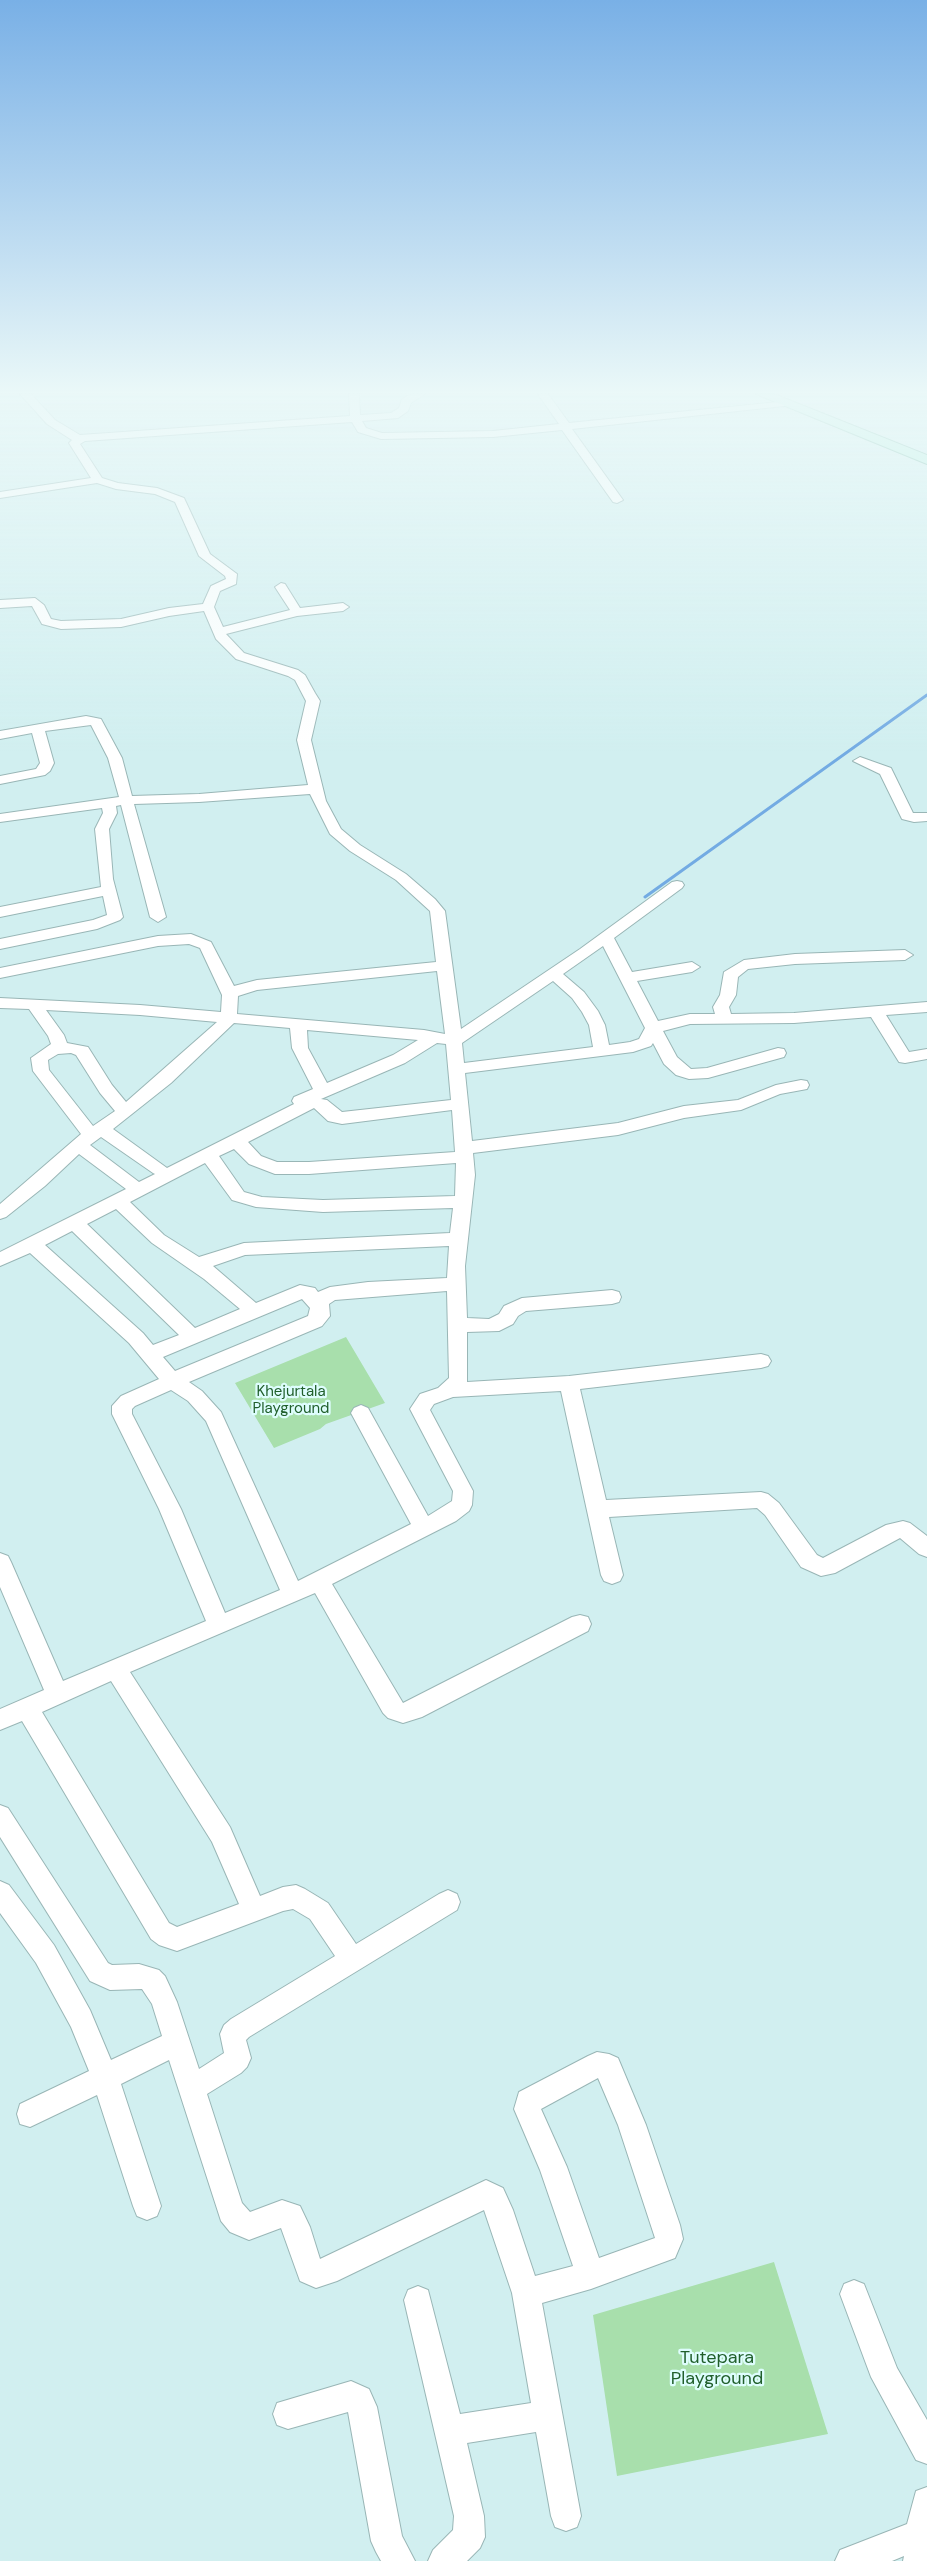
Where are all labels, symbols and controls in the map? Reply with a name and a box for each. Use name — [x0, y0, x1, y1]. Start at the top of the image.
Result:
park label: Khejurtala Playground — [253, 1383, 329, 1418]
park label: Tutepara Playground — [671, 2347, 763, 2390]

